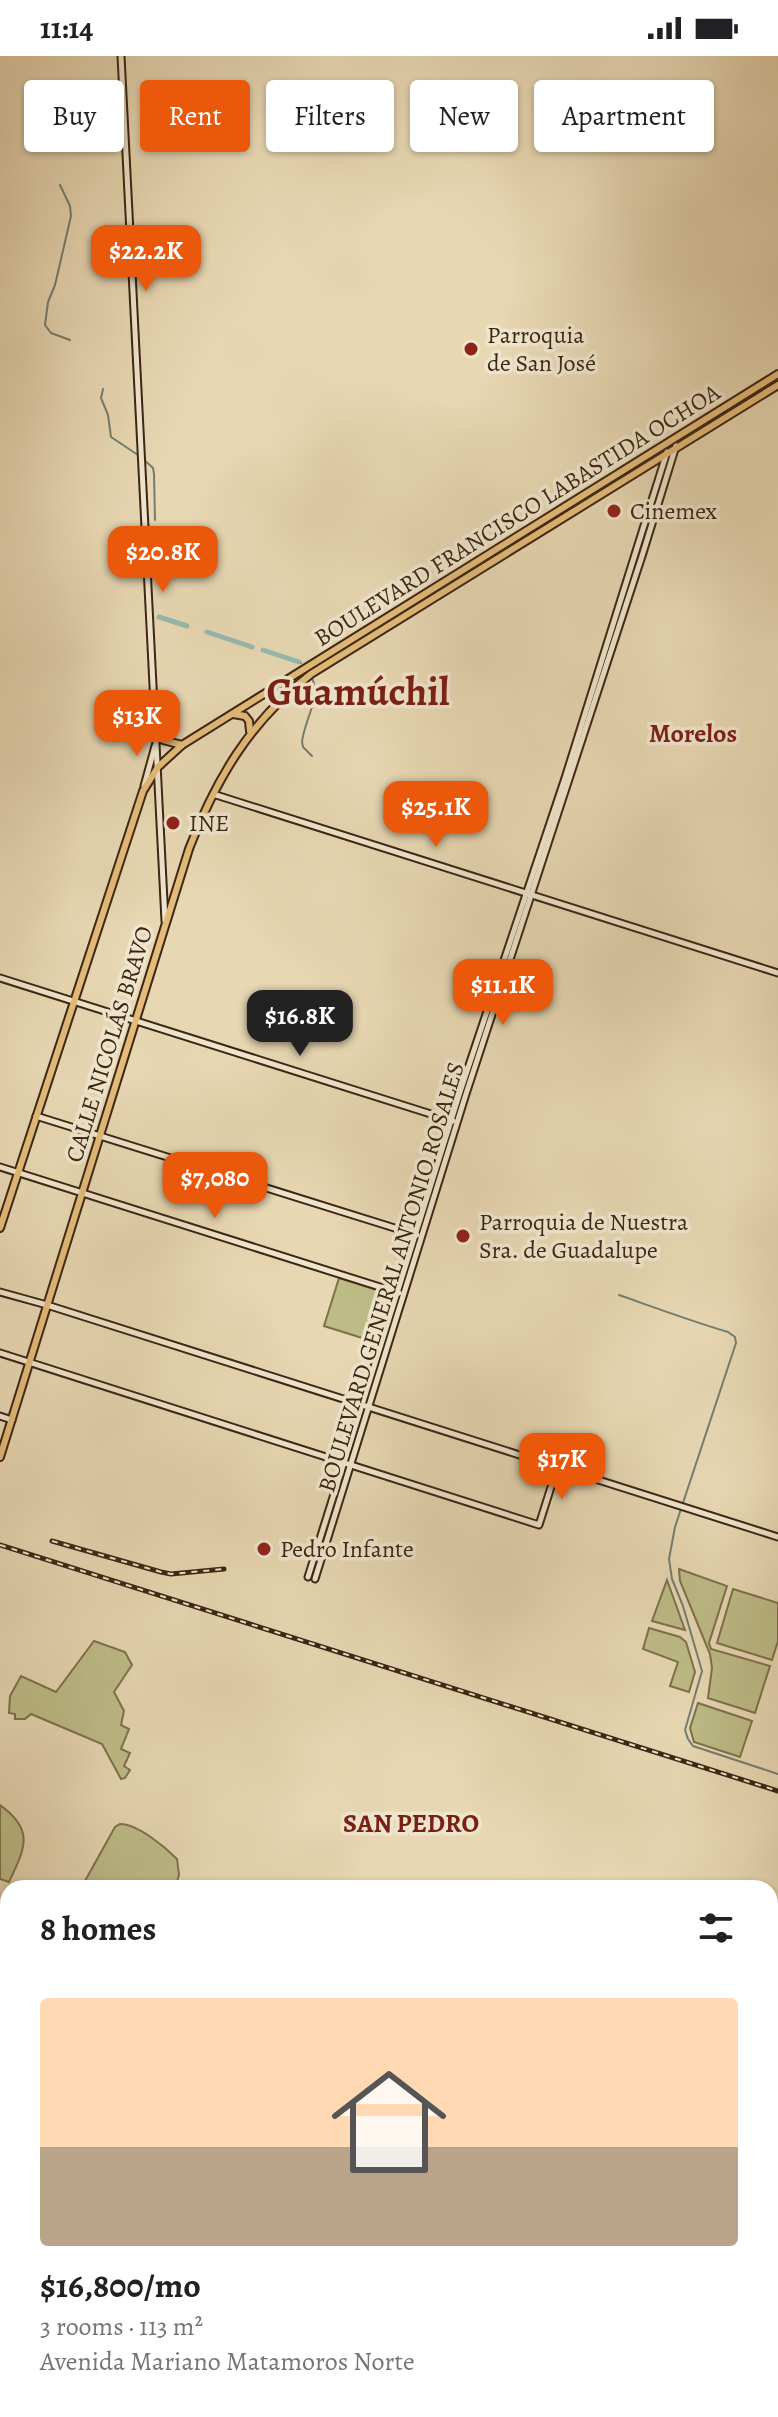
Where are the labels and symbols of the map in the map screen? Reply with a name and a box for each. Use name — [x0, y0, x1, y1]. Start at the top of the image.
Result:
pin: $22.2K — [81, 225, 211, 293]
place label: Parroquia de San José — [487, 319, 596, 379]
marker: Parroquia de San José — [462, 340, 480, 358]
street label: BOULEVARD FRANCISCO LABASTIDA OCHOA — [308, 376, 727, 654]
place label: Cinemex — [630, 495, 717, 527]
marker: Cinemex — [605, 502, 623, 520]
pin: $20.8K — [98, 526, 228, 594]
district label: Guamúchil — [266, 664, 450, 719]
pin: $13K — [90, 690, 184, 758]
district label: Morelos — [649, 716, 737, 751]
pin: $25.1K — [371, 781, 501, 849]
place label: INE — [189, 807, 229, 839]
marker: INE — [164, 814, 182, 832]
street label: CALLE NICOLÁS BRAVO — [58, 922, 160, 1166]
pin: $11.1K — [438, 959, 568, 1027]
pin: $16.8K — [235, 990, 365, 1058]
street label: BOULEVARD GENERAL ANTONIO ROSALES — [310, 1058, 472, 1496]
pin: $7,080 — [150, 1152, 280, 1220]
place label: Parroquia de Nuestra Sra. de Guadalupe — [479, 1206, 689, 1266]
marker: Parroquia de Nuestra Sra. de Guadalupe — [454, 1227, 472, 1245]
pin: $17K — [515, 1433, 609, 1501]
place label: Pedro Infante — [280, 1533, 414, 1565]
marker: Pedro Infante — [255, 1540, 273, 1558]
district label: SAN PEDRO — [343, 1806, 479, 1841]

